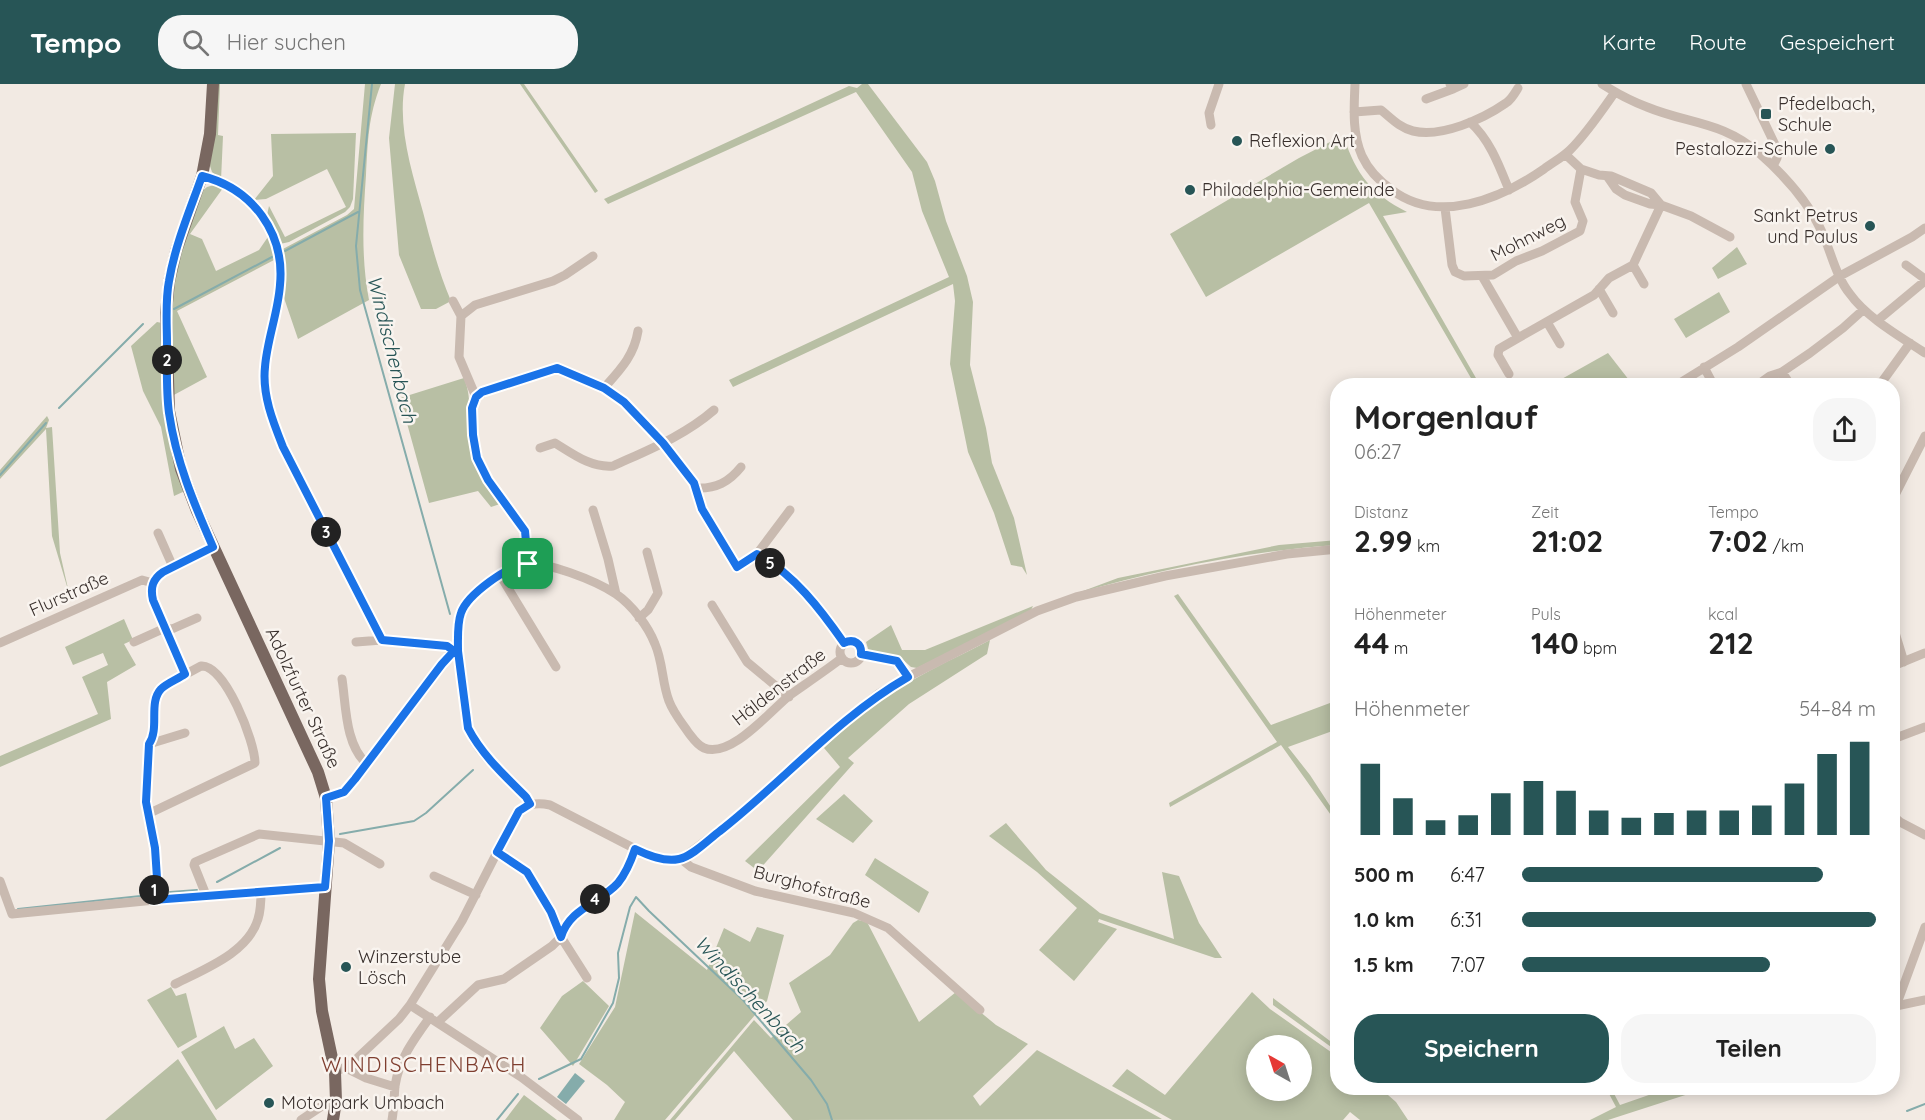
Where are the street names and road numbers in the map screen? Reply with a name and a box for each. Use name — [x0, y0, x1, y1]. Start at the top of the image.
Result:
street label: Mohnweg — [1486, 209, 1569, 266]
street label: Flurstraße — [25, 566, 112, 621]
street label: Adolzfurter Straße — [261, 624, 346, 772]
street label: Häldenstraße — [727, 643, 830, 730]
street label: Burghofstraße — [751, 860, 873, 913]

